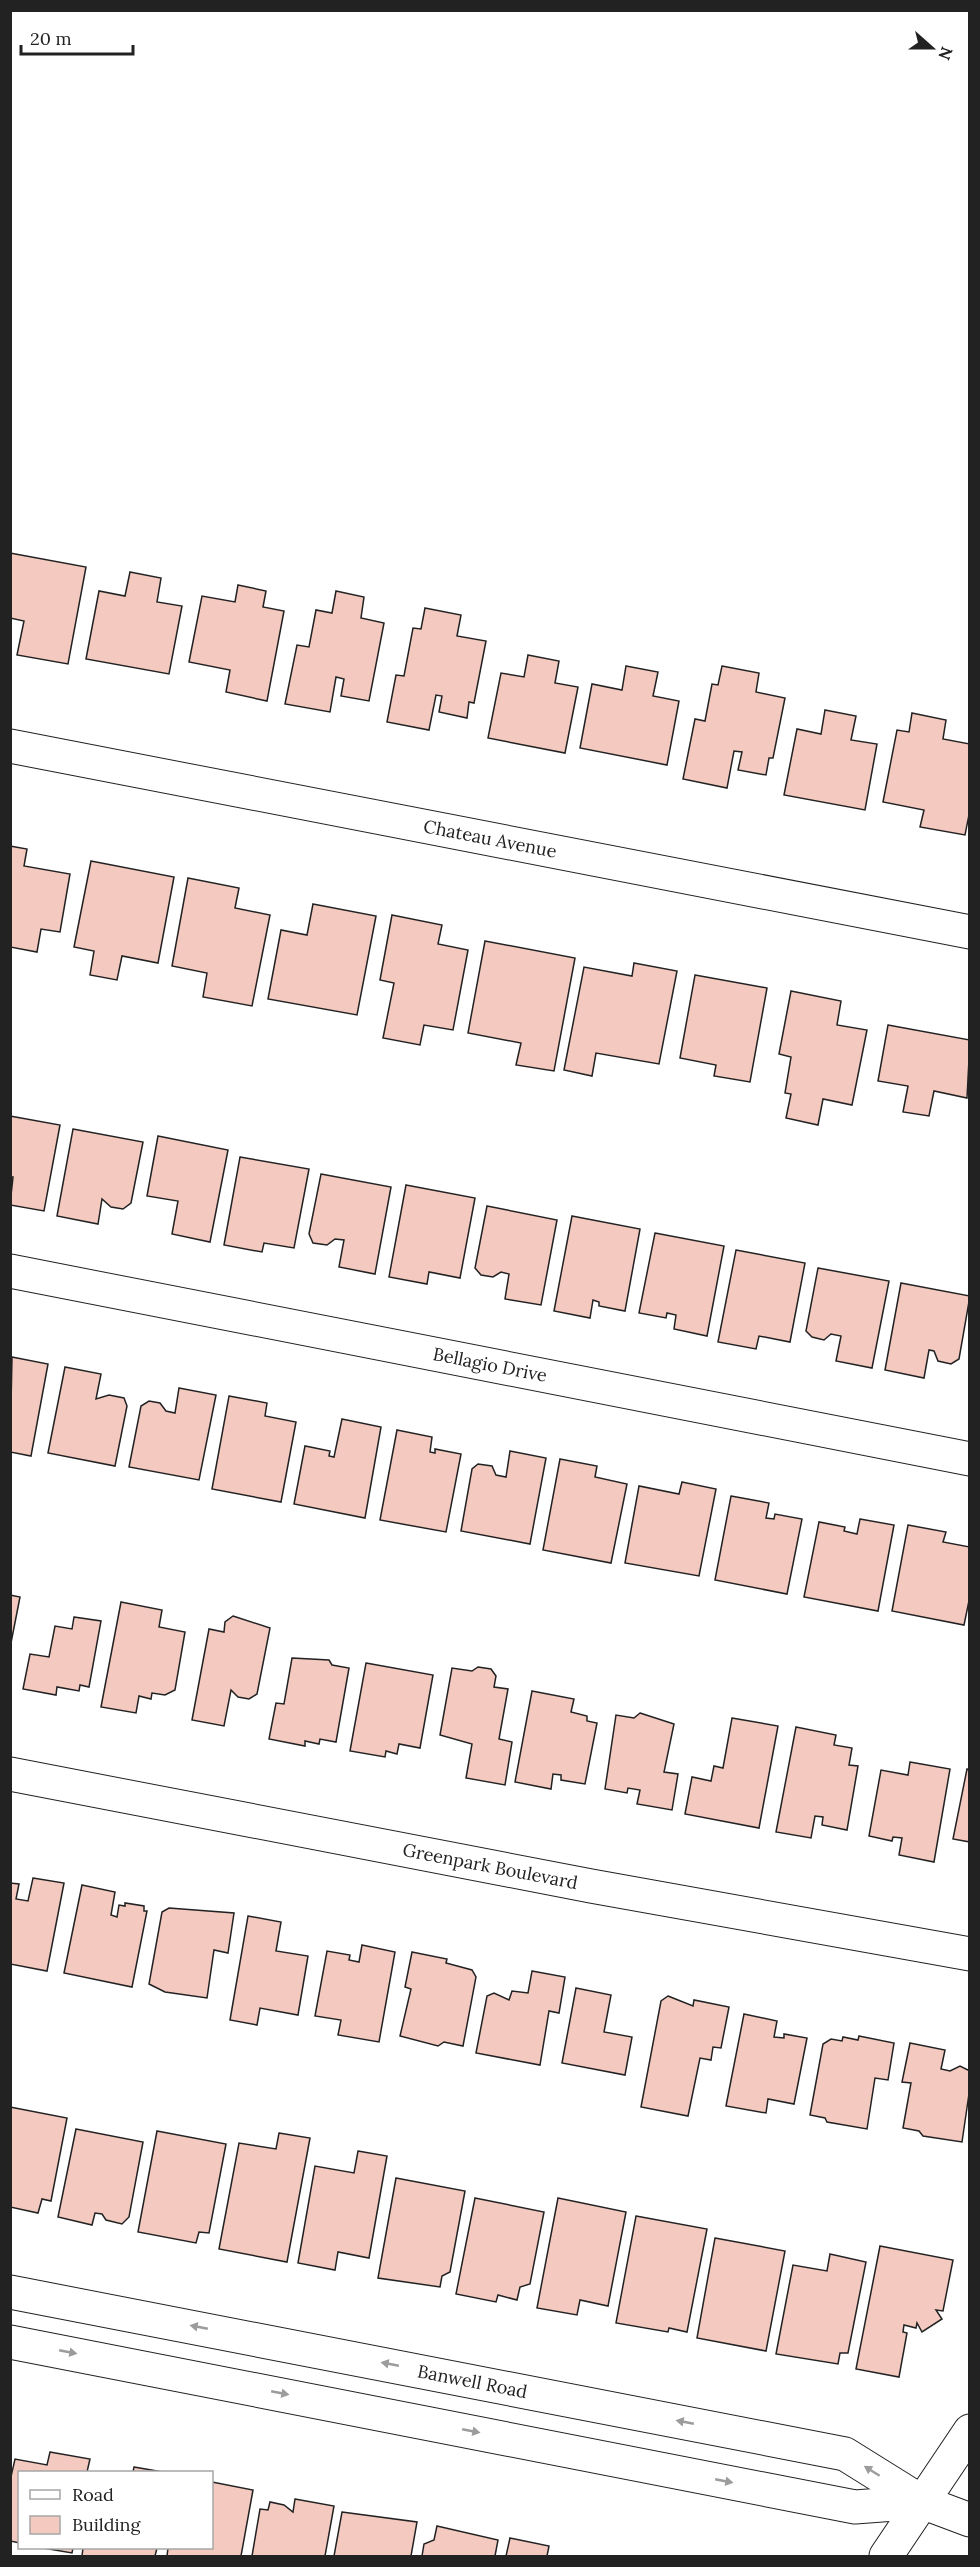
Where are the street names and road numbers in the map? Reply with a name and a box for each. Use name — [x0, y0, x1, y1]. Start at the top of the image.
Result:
street label: Chateau Avenue — [422, 814, 559, 863]
street label: Bellagio Drive — [431, 1342, 549, 1387]
street label: Greenpark Boulevard — [401, 1838, 580, 1894]
street label: Banwell Road — [416, 2359, 530, 2403]

